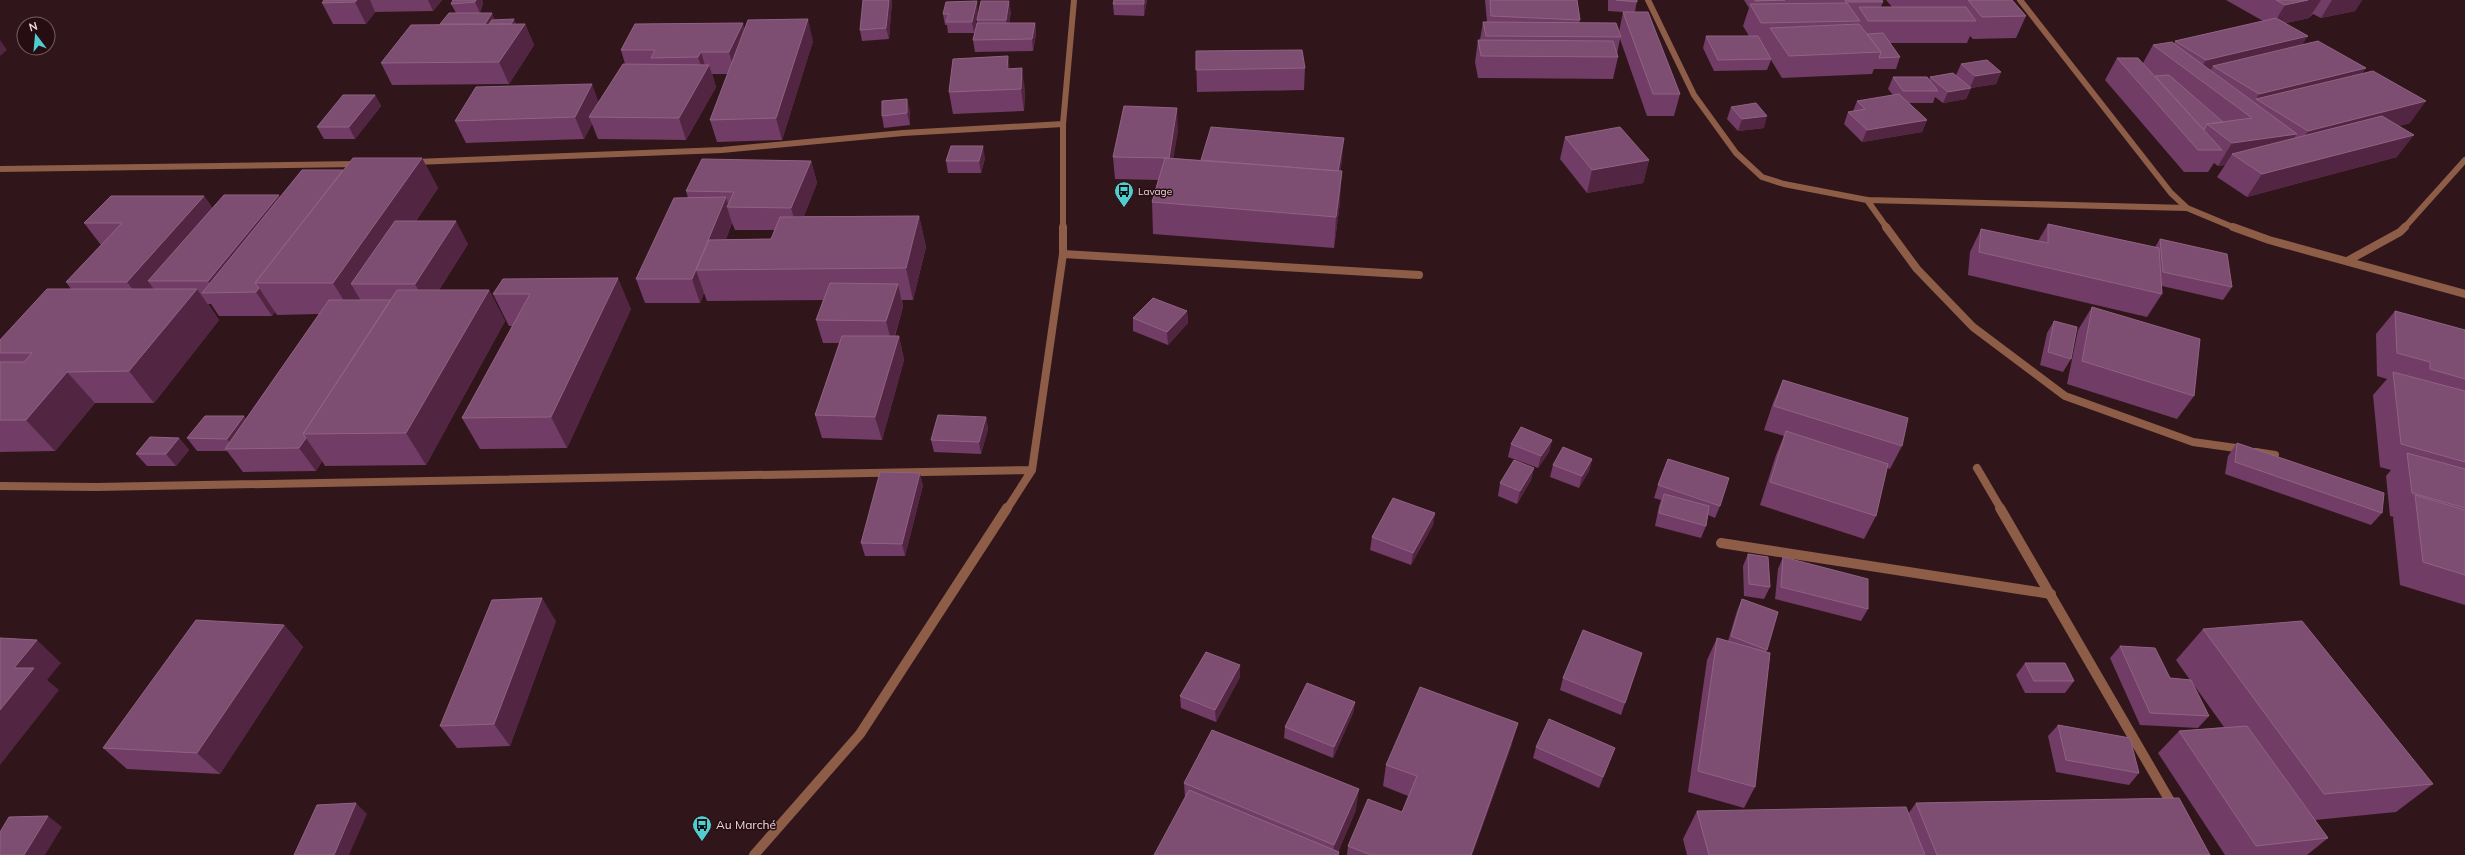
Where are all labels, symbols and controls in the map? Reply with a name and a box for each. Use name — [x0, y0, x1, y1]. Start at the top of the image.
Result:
north arrow — [16, 16, 56, 56]
text: N — [27, 19, 39, 34]
bus stop icon: Lavage — [1113, 180, 1135, 208]
place label: Lavage — [1138, 185, 1172, 198]
bus stop icon: Au Marché — [691, 814, 713, 842]
place label: Au Marché — [716, 817, 776, 832]

